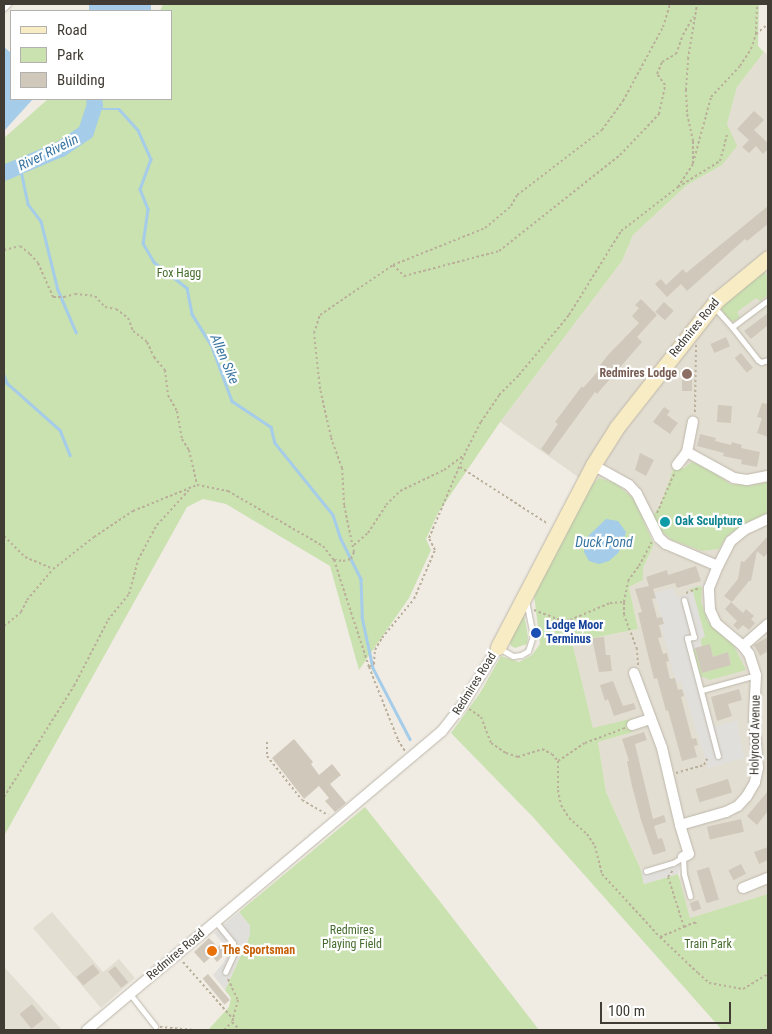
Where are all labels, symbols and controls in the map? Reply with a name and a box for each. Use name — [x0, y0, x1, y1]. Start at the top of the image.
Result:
legend — [10, 10, 172, 100]
text: Road — [57, 21, 87, 39]
text: Park — [57, 46, 84, 64]
text: Building — [57, 71, 105, 89]
water label: River Rivelin — [15, 130, 81, 174]
park label: Fox Hagg — [157, 267, 201, 281]
street label: Redmires Road — [667, 296, 723, 360]
water label: Allen Sike — [207, 331, 243, 387]
place label: Redmires Lodge — [599, 367, 677, 381]
marker: Redmires Lodge — [681, 368, 693, 380]
place label: Oak Sculpture — [675, 515, 742, 529]
marker: Oak Sculpture — [659, 516, 671, 528]
water label: Duck Pond — [575, 534, 633, 550]
place label: Lodge Moor Terminus — [546, 619, 603, 647]
marker: Lodge Moor Terminus — [530, 627, 542, 639]
street label: Redmires Road — [450, 650, 500, 718]
street label: Holyrood Avenue — [748, 695, 764, 775]
park label: Redmires Playing Field — [322, 924, 382, 952]
street label: Redmires Road — [144, 927, 208, 983]
park label: Train Park — [684, 938, 732, 952]
place label: The Sportsman — [222, 944, 295, 958]
marker: The Sportsman — [206, 945, 218, 957]
scale bar — [602, 992, 733, 1024]
text: 100 m — [608, 1002, 645, 1020]

